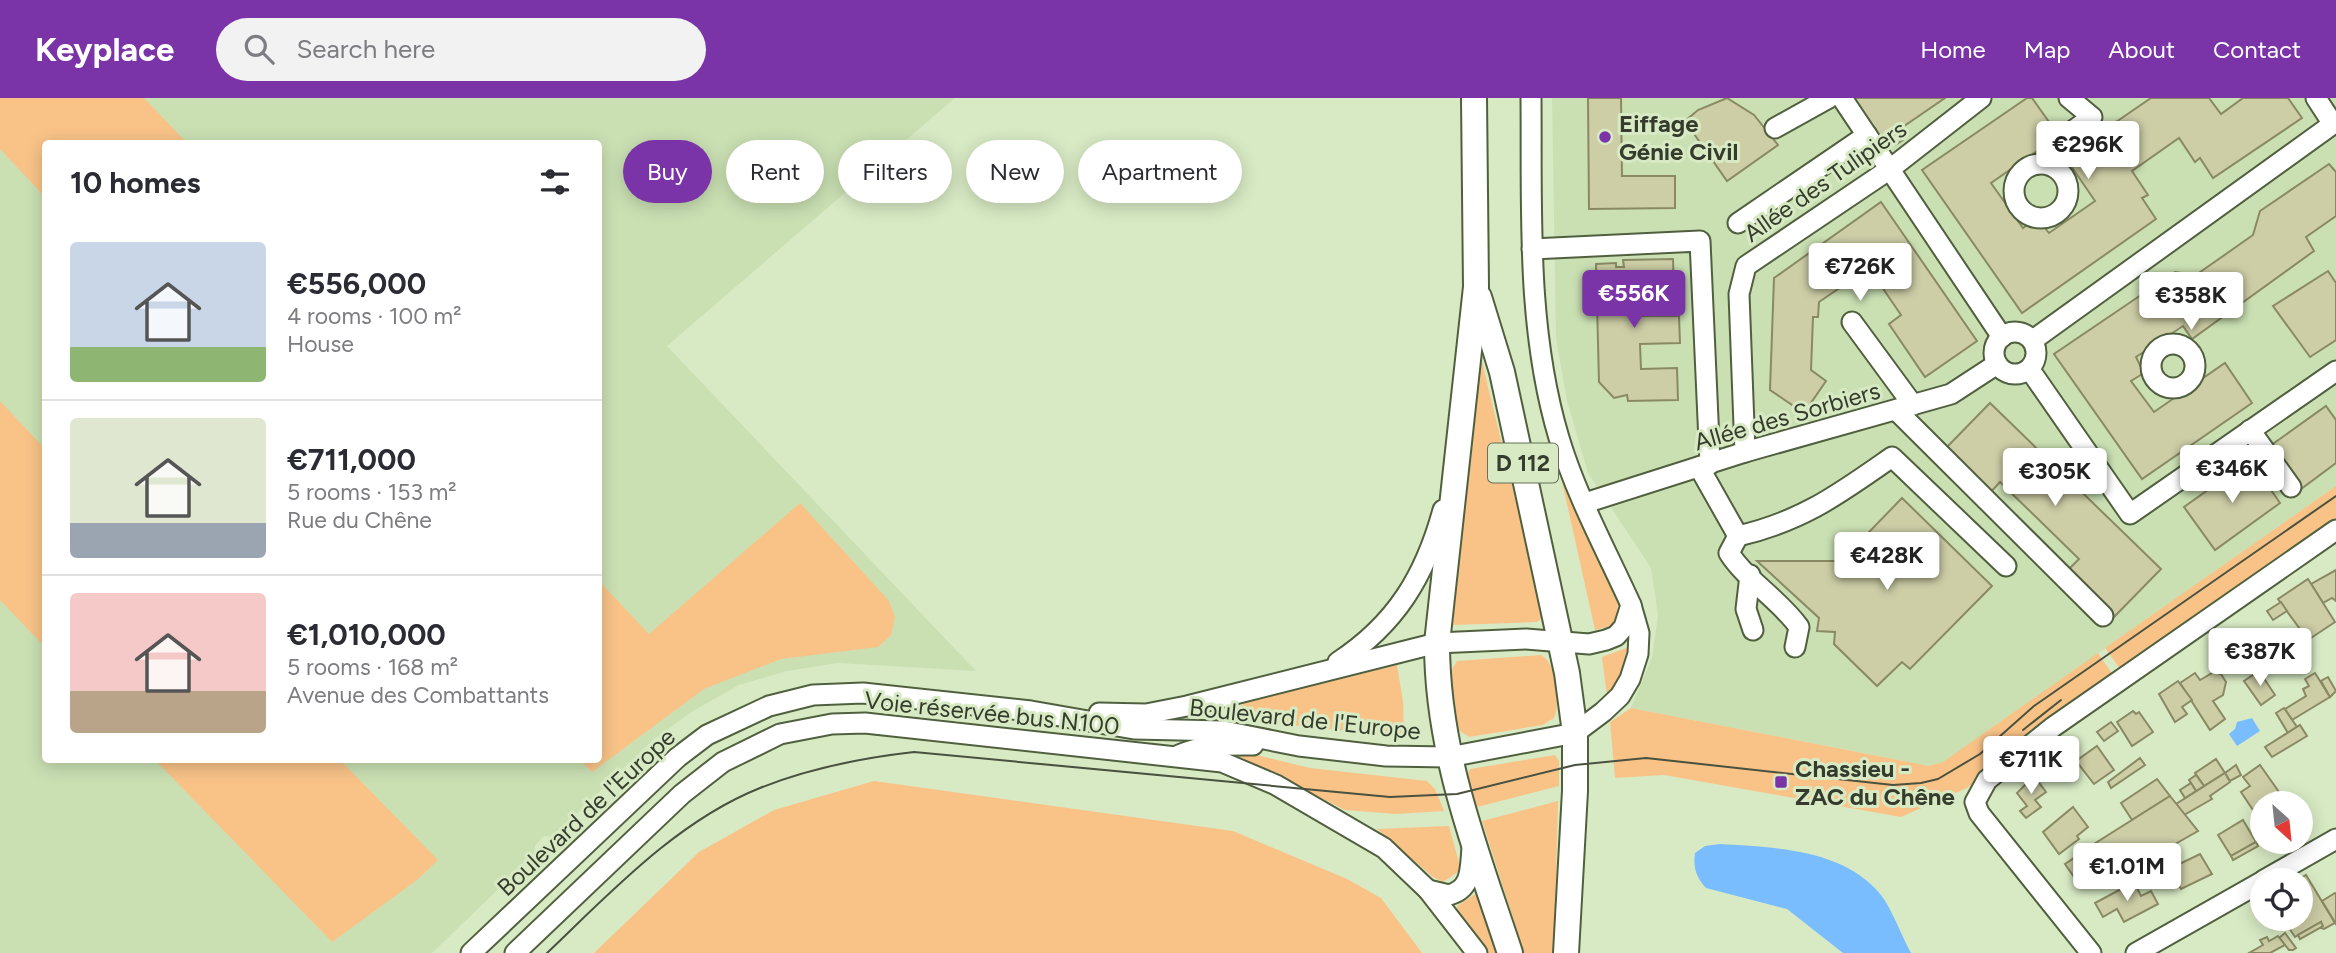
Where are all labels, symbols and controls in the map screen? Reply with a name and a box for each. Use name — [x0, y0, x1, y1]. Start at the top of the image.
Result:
search box — [216, 18, 706, 81]
text: Keyplace — [35, 30, 174, 69]
icon: search — [240, 30, 278, 68]
text: Search here — [296, 33, 435, 65]
text: Home — [1920, 35, 1986, 64]
text: Map — [2024, 35, 2070, 64]
text: About — [2108, 35, 2175, 64]
text: Contact — [2213, 35, 2301, 64]
place label: Eiffage Génie Civil — [1619, 109, 1738, 166]
street label: Allée des Tulipiers — [1738, 114, 1912, 248]
pin: €296K — [2039, 122, 2137, 181]
marker: Eiffage Génie Civil — [1597, 129, 1613, 145]
text: €296K — [2052, 130, 2124, 158]
chip: Buy — [623, 140, 712, 203]
chip: Rent — [726, 140, 824, 203]
chip: Filters — [838, 140, 952, 203]
chip: New — [966, 140, 1064, 203]
chip: Apartment — [1078, 140, 1242, 203]
icon: filters — [536, 163, 574, 201]
text: 10 homes — [70, 164, 201, 201]
pin: €726K — [1811, 244, 1909, 303]
text: €726K — [1825, 252, 1895, 280]
text: €556,000 — [287, 265, 426, 302]
icon: home — [126, 270, 210, 354]
pin: €556K — [1585, 271, 1683, 330]
pin: €358K — [2142, 272, 2240, 332]
text: €556K — [1598, 279, 1670, 307]
text: €358K — [2155, 281, 2227, 309]
text: 4 rooms · 100 m² — [287, 302, 461, 330]
text: House — [287, 330, 354, 358]
street label: Allée des Sorbiers — [1691, 376, 1883, 456]
text: €711,000 — [287, 441, 416, 478]
road number: D 112 — [1488, 444, 1558, 482]
icon: home — [126, 446, 210, 530]
pin: €346K — [2183, 446, 2281, 505]
pin: €305K — [2006, 448, 2104, 508]
text: €346K — [2196, 454, 2268, 482]
text: €305K — [2019, 457, 2091, 485]
text: 5 rooms · 153 m² — [287, 478, 457, 506]
text: Rue du Chêne — [287, 506, 432, 534]
pin: €428K — [1838, 532, 1936, 592]
text: €428K — [1850, 541, 1924, 569]
text: €1,010,000 — [287, 616, 446, 653]
icon: home — [126, 621, 210, 705]
pin: €387K — [2211, 628, 2309, 688]
text: €387K — [2225, 637, 2295, 665]
text: 5 rooms · 168 m² — [287, 653, 458, 681]
text: Avenue des Combattants — [287, 681, 549, 709]
street label: Voie réservée bus N100 — [863, 685, 1121, 741]
street label: Boulevard de l'Europe — [1188, 692, 1422, 746]
street label: Boulevard de l'Europe — [491, 722, 681, 902]
pin: €711K — [1982, 736, 2080, 796]
text: €711K — [1999, 745, 2063, 773]
place label: Chassieu - ZAC du Chêne — [1795, 754, 1955, 811]
marker: Chassieu - ZAC du Chêne — [1773, 774, 1789, 790]
north arrow — [2250, 791, 2314, 854]
map controls — [2250, 791, 2313, 931]
pin: €1.01M — [2070, 844, 2184, 903]
text: €1.01M — [2089, 852, 2165, 880]
button: locate — [2250, 868, 2313, 931]

